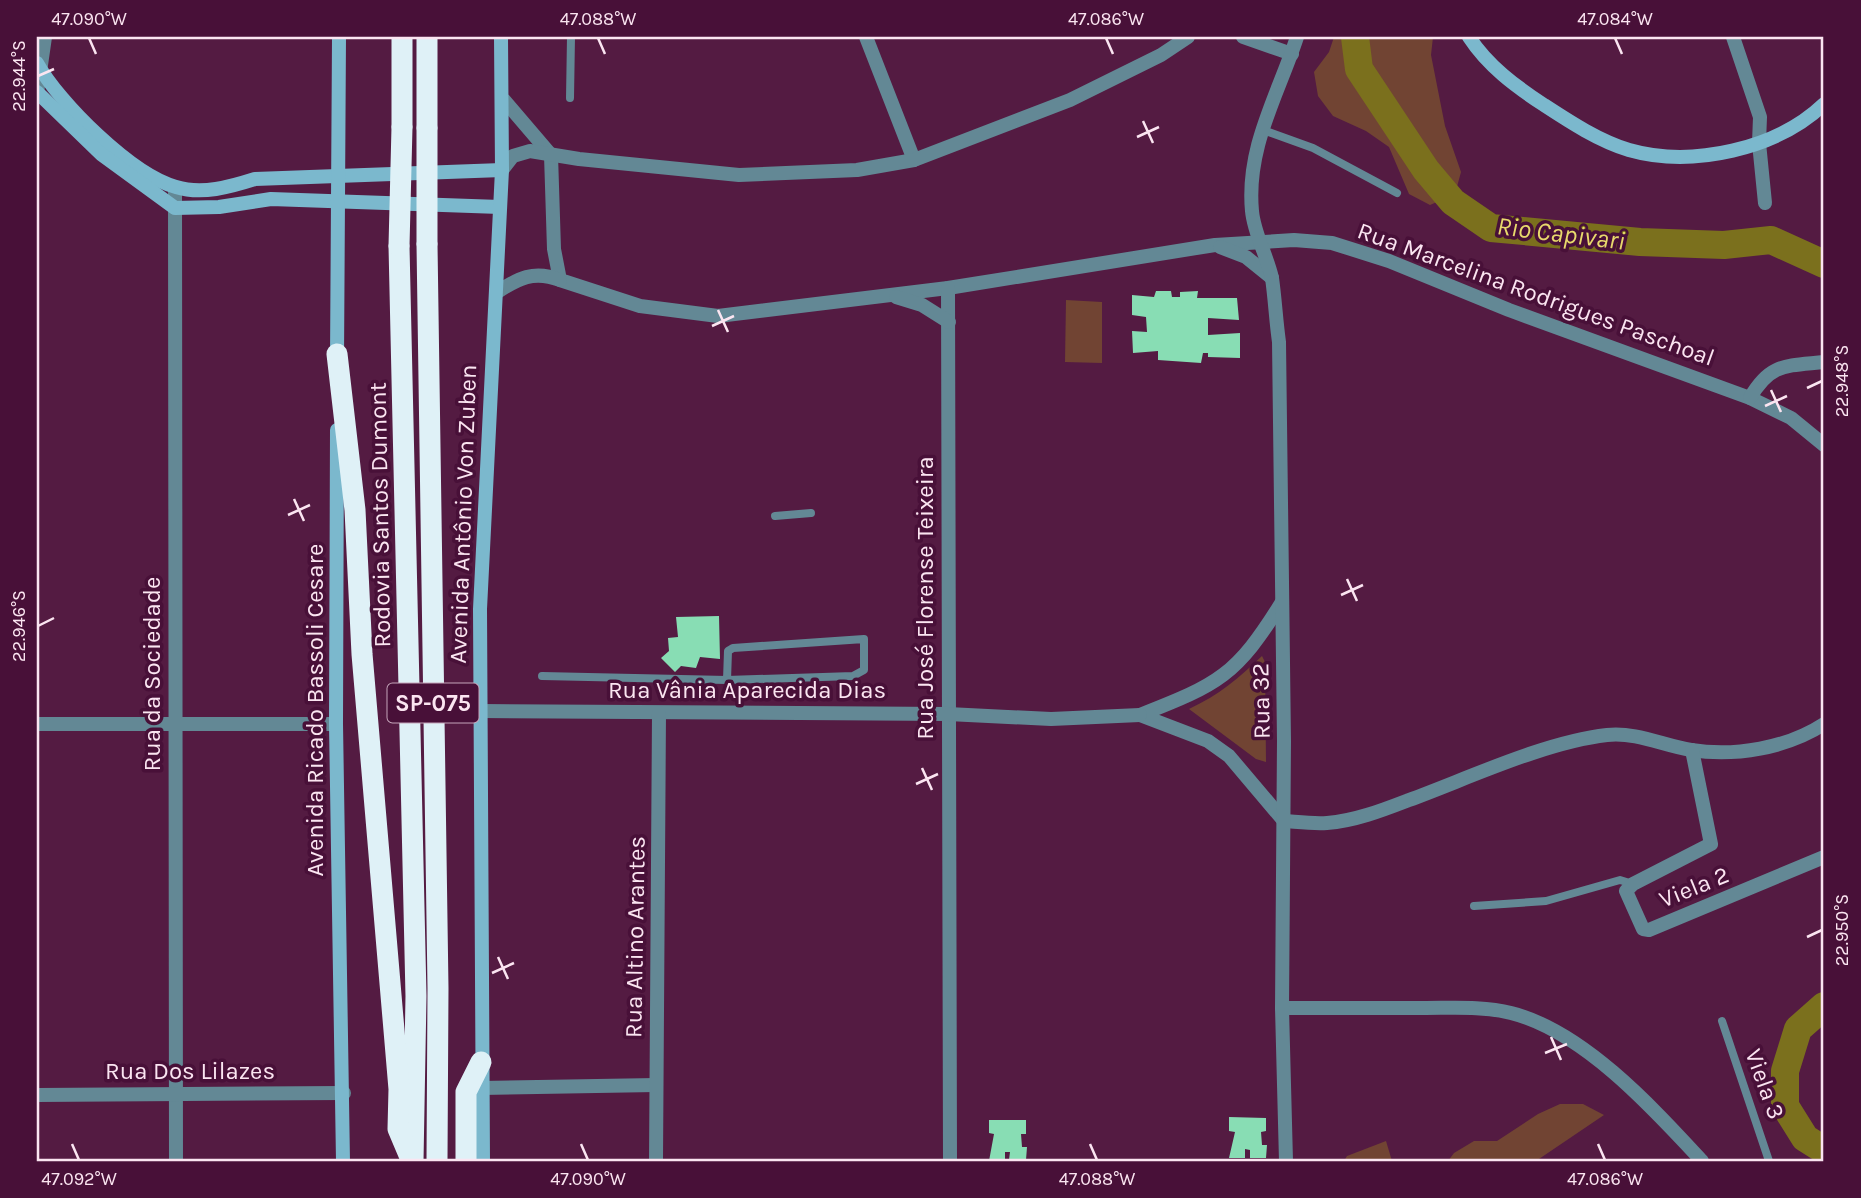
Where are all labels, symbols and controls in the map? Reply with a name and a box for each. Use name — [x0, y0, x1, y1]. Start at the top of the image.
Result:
text: 47.090°W — [51, 8, 127, 30]
text: 47.088°W — [560, 8, 636, 30]
text: 47.086°W — [1068, 8, 1144, 30]
text: 47.084°W — [1577, 8, 1653, 30]
text: 22.944°S — [8, 40, 30, 112]
water label: Rio Capivari — [1495, 210, 1627, 257]
street label: Rua Marcelina Rodrigues Paschoal — [1354, 216, 1718, 372]
text: 22.948°S — [1831, 345, 1853, 417]
street label: Avenida Antônio Von Zuben — [444, 364, 482, 664]
street label: Rodovia Santos Dumont — [364, 382, 396, 648]
street label: Rua José Florense Teixeira — [911, 456, 939, 740]
street label: Avenida Ricado Bassoli Cesare — [301, 544, 329, 876]
street label: Rua da Sociedade — [138, 577, 166, 771]
text: 22.946°S — [8, 590, 30, 662]
street label: Rua 32 — [1246, 663, 1276, 739]
street label: Rua Vânia Aparecida Dias — [608, 676, 886, 704]
road number: SP-075 — [388, 684, 478, 722]
street label: Rua Altino Arantes — [619, 836, 651, 1038]
street label: Viela 2 — [1655, 860, 1733, 914]
text: 22.950°S — [1831, 894, 1853, 966]
street label: Viela 3 — [1739, 1045, 1791, 1123]
street label: Rua Dos Lilazes — [105, 1057, 275, 1085]
text: 47.092°W — [41, 1168, 117, 1190]
text: 47.090°W — [550, 1168, 626, 1190]
text: 47.088°W — [1059, 1168, 1135, 1190]
text: 47.086°W — [1567, 1168, 1643, 1190]

